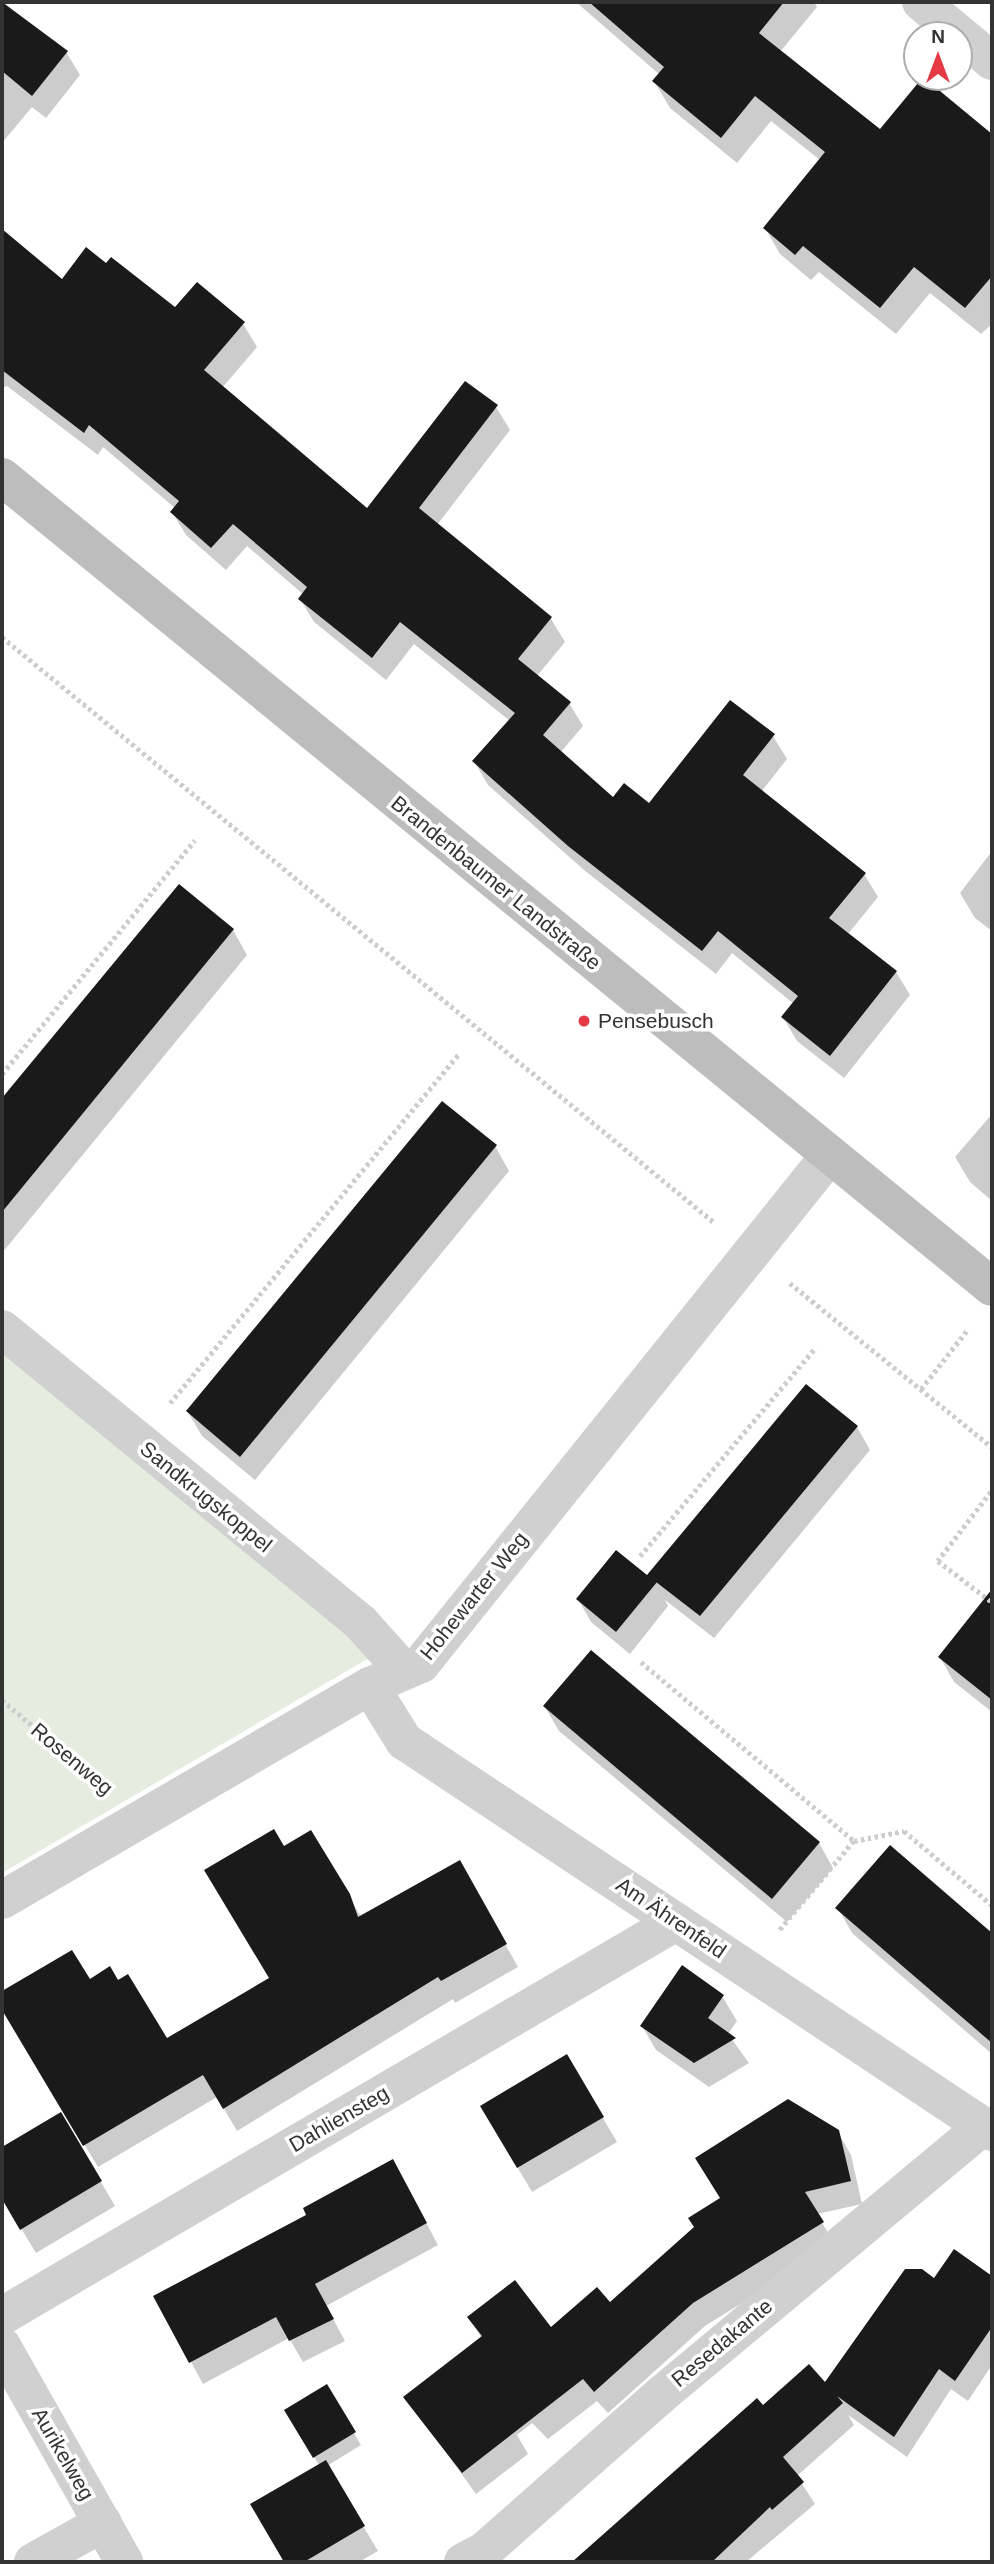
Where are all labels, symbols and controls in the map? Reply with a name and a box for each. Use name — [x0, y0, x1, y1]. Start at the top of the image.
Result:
north arrow — [903, 21, 973, 91]
text: N — [931, 26, 945, 47]
street label: Brandenbaumer Landstraße — [386, 791, 606, 975]
place label: Pensebusch — [598, 1008, 714, 1034]
marker: Pensebusch — [576, 1013, 592, 1029]
street label: Sandkrugskoppel — [135, 1436, 277, 1558]
street label: Hohewarter Weg — [415, 1527, 533, 1665]
street label: Rosenweg — [26, 1717, 118, 1801]
street label: Am Ährenfeld — [611, 1872, 731, 1964]
street label: Dahliensteg — [285, 2080, 393, 2158]
street label: Resedakante — [667, 2294, 777, 2392]
street label: Aurikelweg — [26, 2403, 100, 2505]

